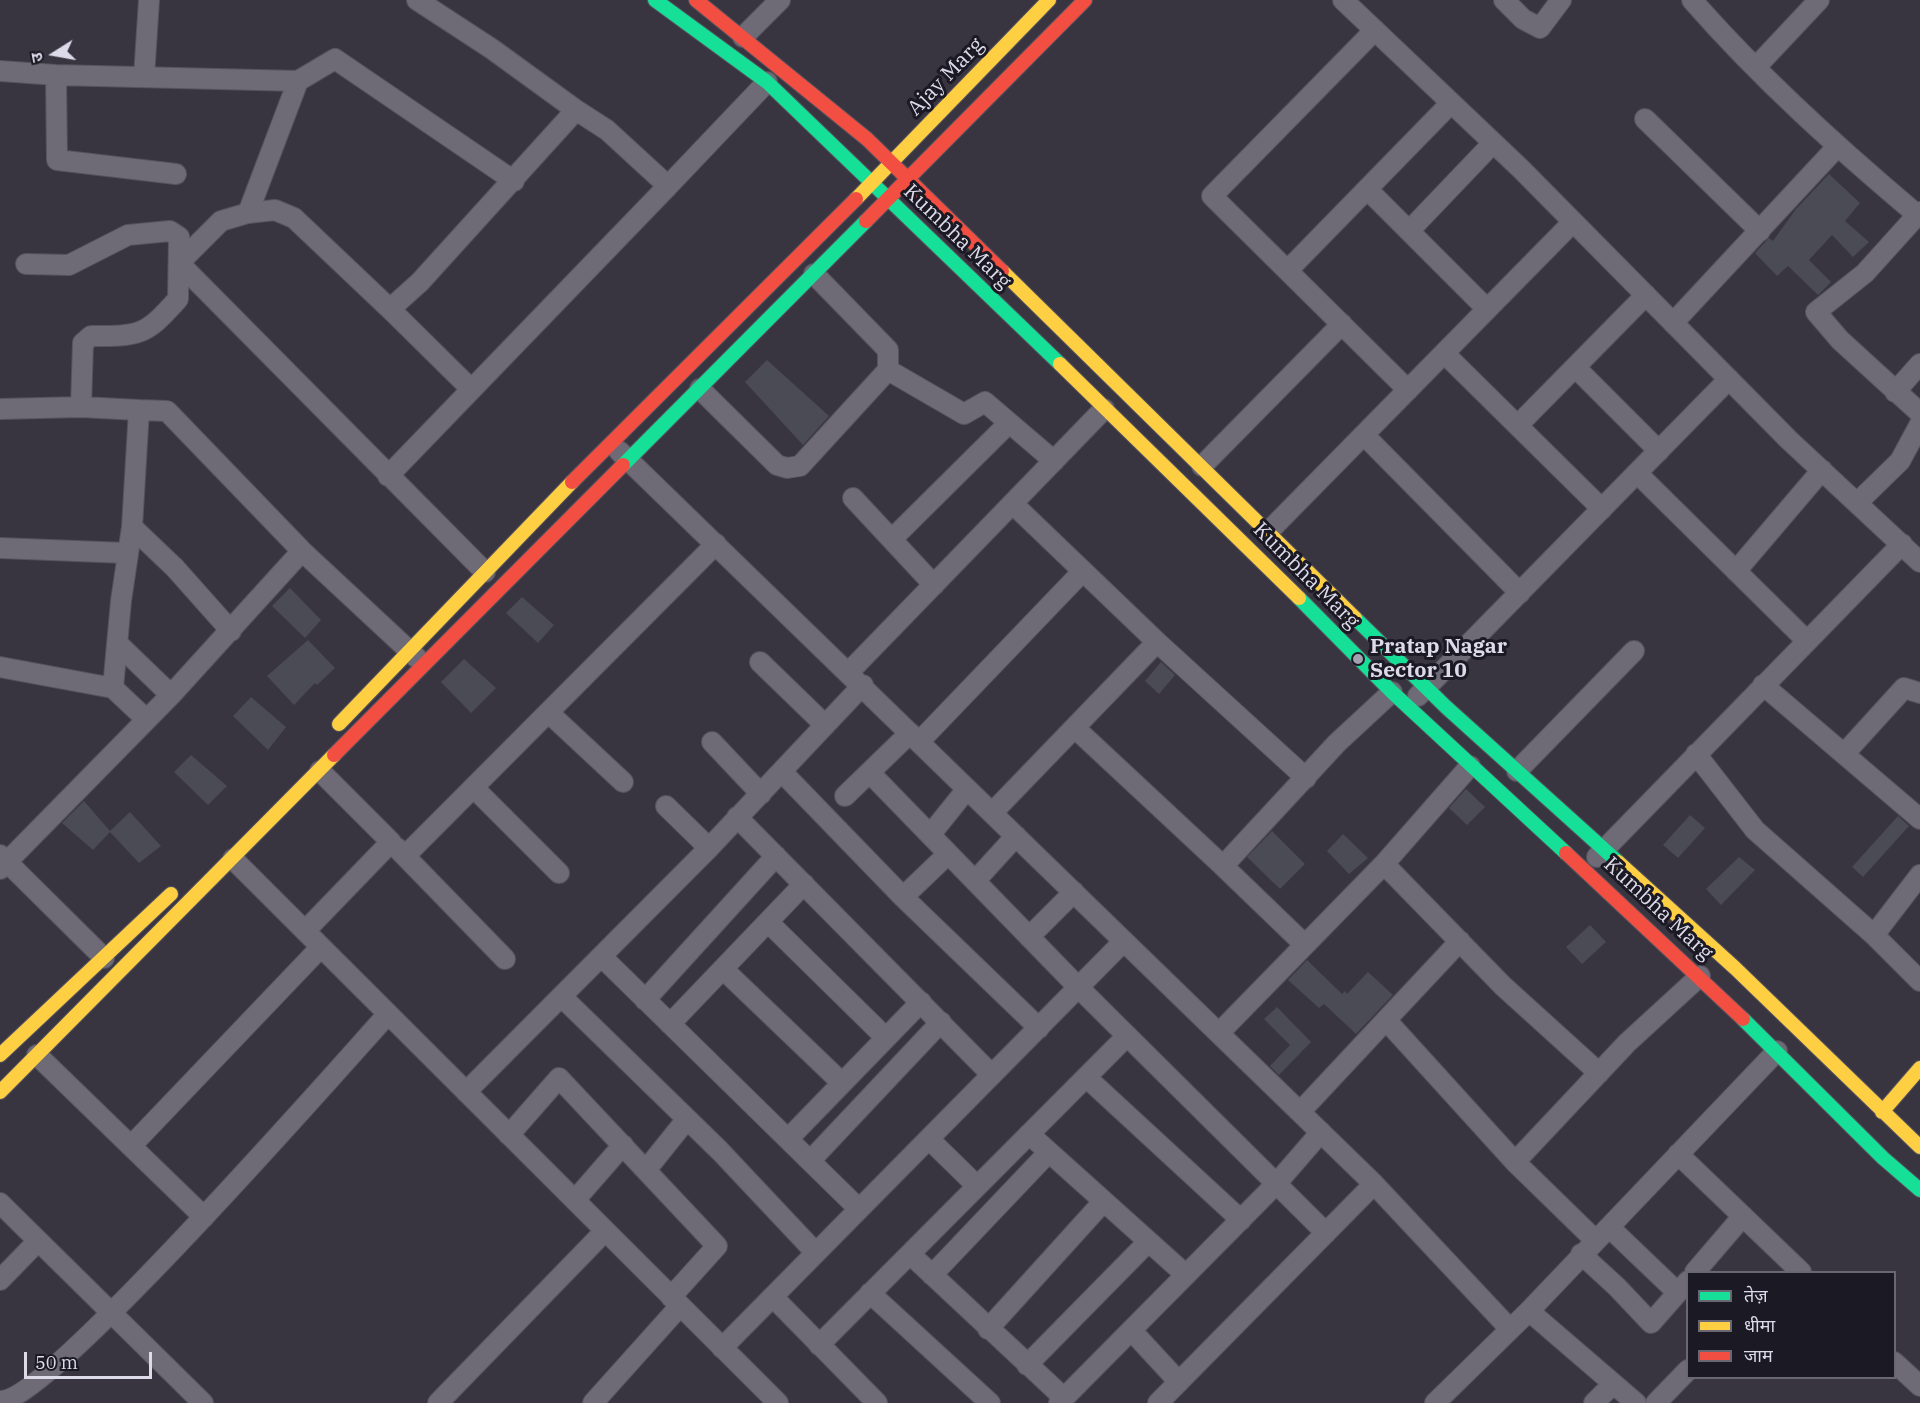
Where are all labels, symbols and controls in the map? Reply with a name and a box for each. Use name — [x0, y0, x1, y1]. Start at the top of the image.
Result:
north arrow — [24, 24, 84, 84]
street label: Ajay Marg — [903, 33, 989, 121]
text: उ — [26, 51, 47, 64]
street label: Kumbha Marg — [898, 179, 1016, 295]
street label: Kumbha Marg — [1248, 518, 1364, 634]
place label: Pratap Nagar Sector 10 — [1370, 634, 1507, 684]
marker: Pratap Nagar Sector 10 — [1351, 652, 1365, 666]
street label: Kumbha Marg — [1598, 852, 1718, 966]
legend — [1686, 1271, 1896, 1379]
text: तेज़ — [1744, 1284, 1768, 1307]
text: धीमा — [1744, 1314, 1775, 1337]
scale bar — [27, 1340, 154, 1378]
text: जाम — [1744, 1344, 1773, 1367]
text: 50 m — [35, 1351, 78, 1374]

